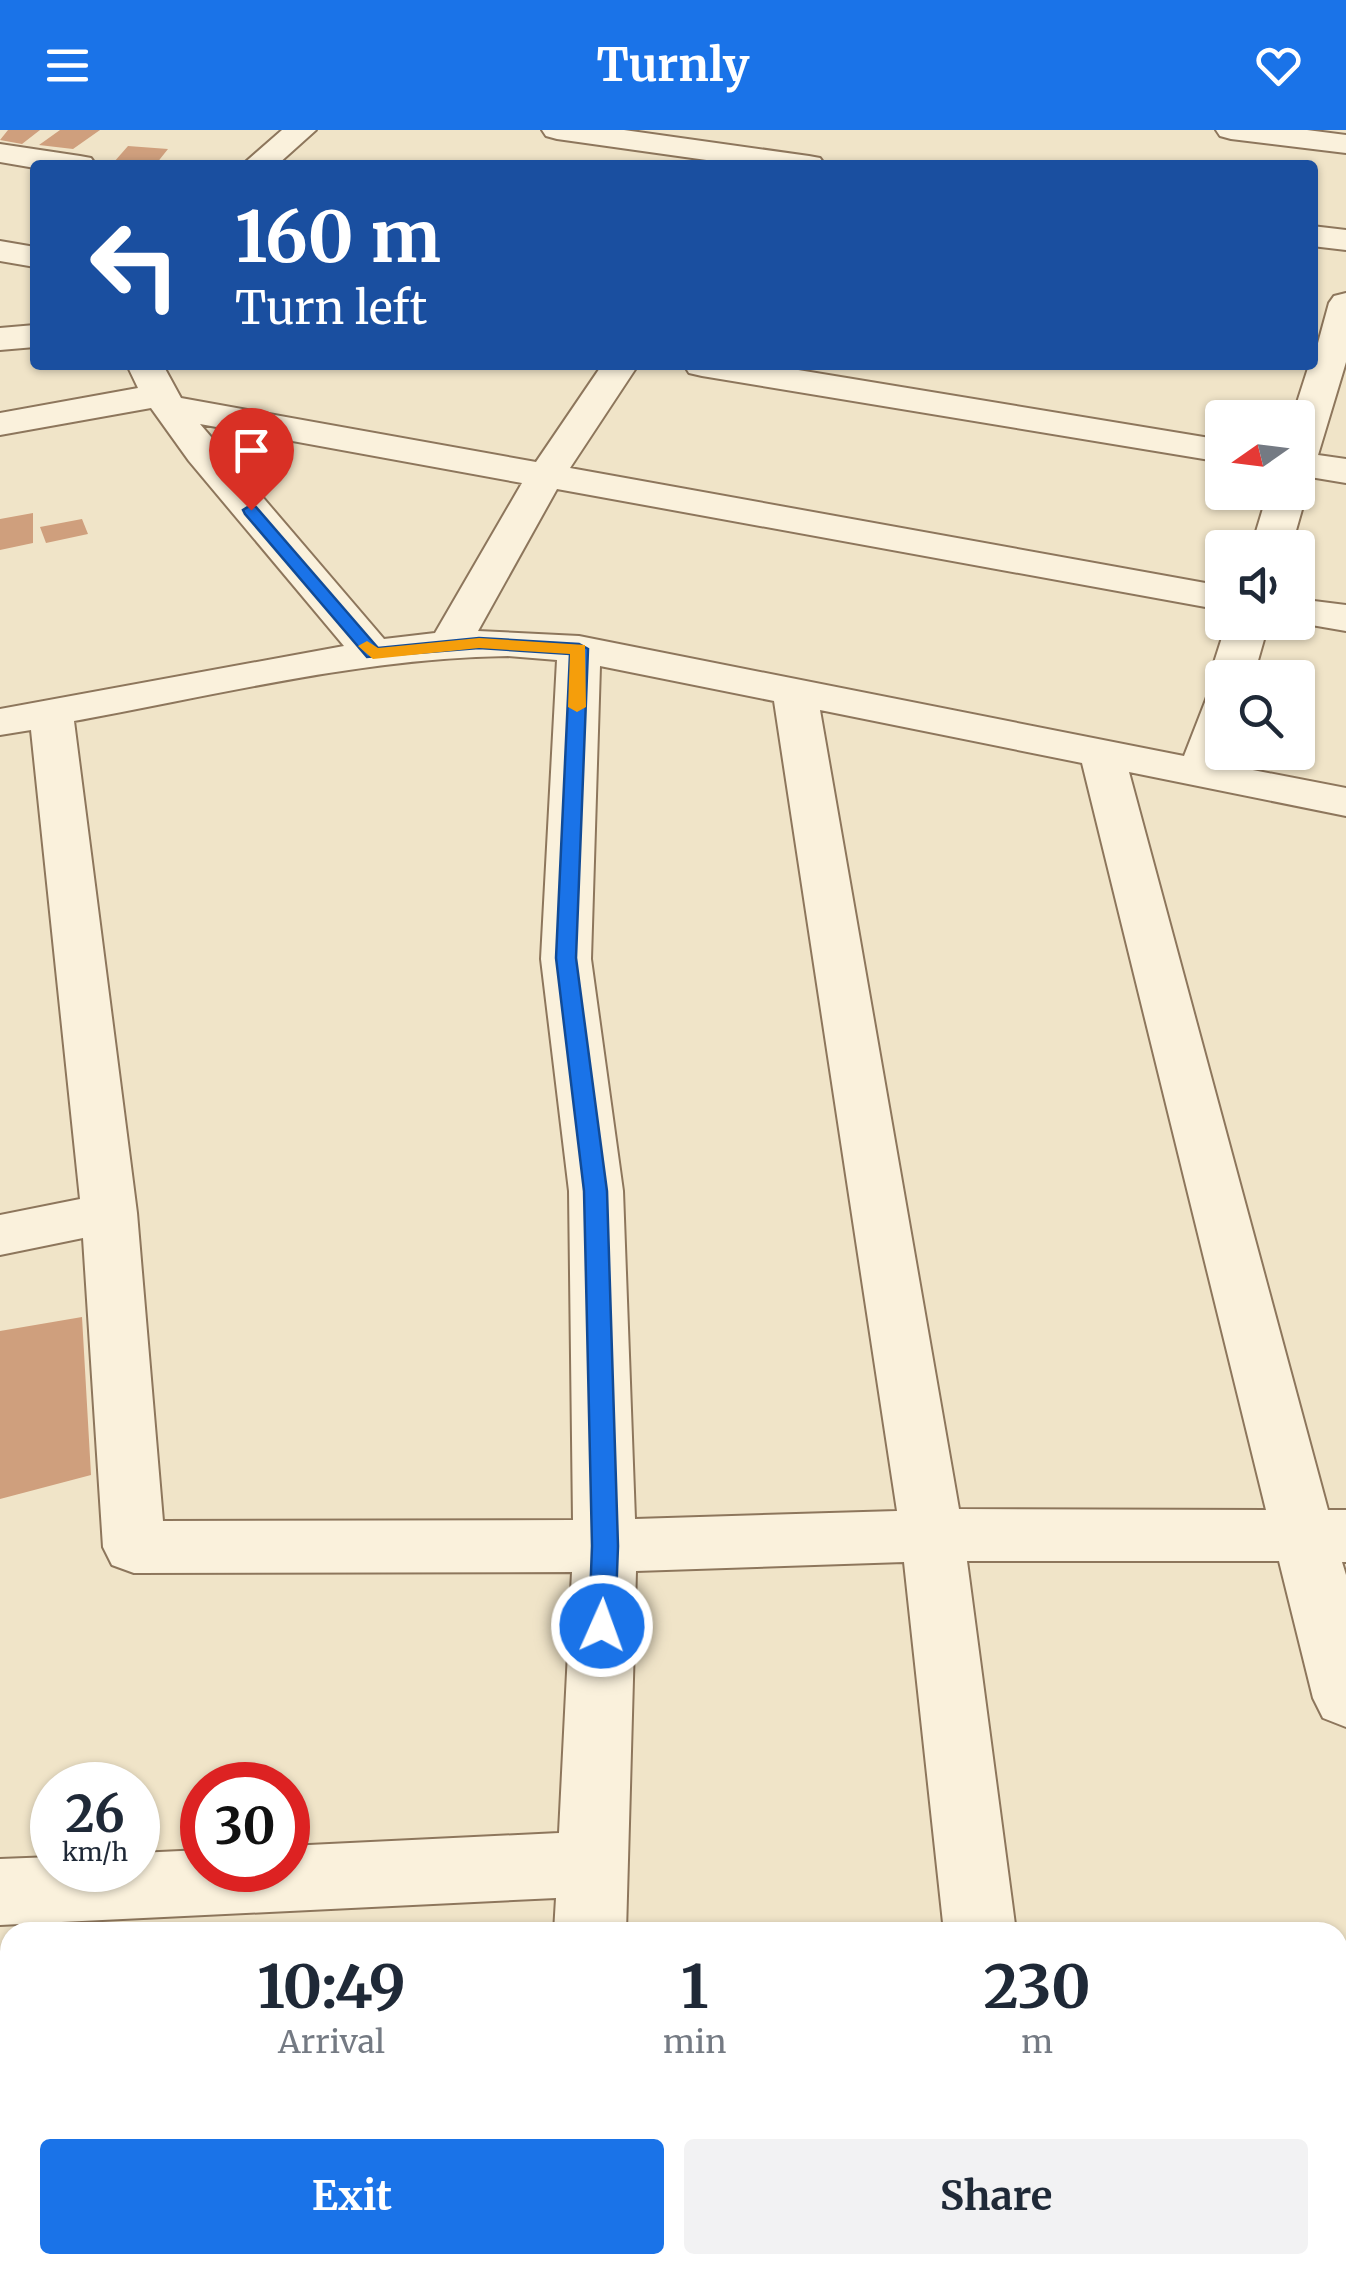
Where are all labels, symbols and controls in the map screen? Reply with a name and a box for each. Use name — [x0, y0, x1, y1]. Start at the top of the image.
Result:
text: Turnly — [596, 37, 750, 93]
icon: menu — [40, 38, 95, 93]
icon: heart — [1251, 38, 1306, 93]
text: 160 m — [235, 193, 441, 281]
icon: left — [70, 200, 200, 330]
text: Turn left — [235, 280, 427, 336]
north arrow — [1205, 400, 1315, 510]
map controls — [1205, 400, 1315, 770]
pin — [209, 408, 294, 511]
icon: arrive — [224, 423, 279, 478]
button: sound — [1205, 530, 1315, 640]
button: search — [1205, 660, 1315, 770]
position arrow — [550, 1574, 654, 1678]
speed limit sign: 30 — [180, 1762, 310, 1892]
text: 26 — [65, 1783, 125, 1846]
text: km/h — [62, 1836, 128, 1868]
text: 10:49 — [257, 1949, 406, 2024]
text: 1 — [681, 1949, 709, 2024]
text: 230 — [984, 1949, 1091, 2024]
text: Arrival — [278, 2022, 385, 2062]
text: min — [663, 2022, 726, 2062]
text: m — [1021, 2022, 1053, 2062]
button: Exit — [40, 2139, 664, 2254]
button: Share — [684, 2139, 1308, 2254]

